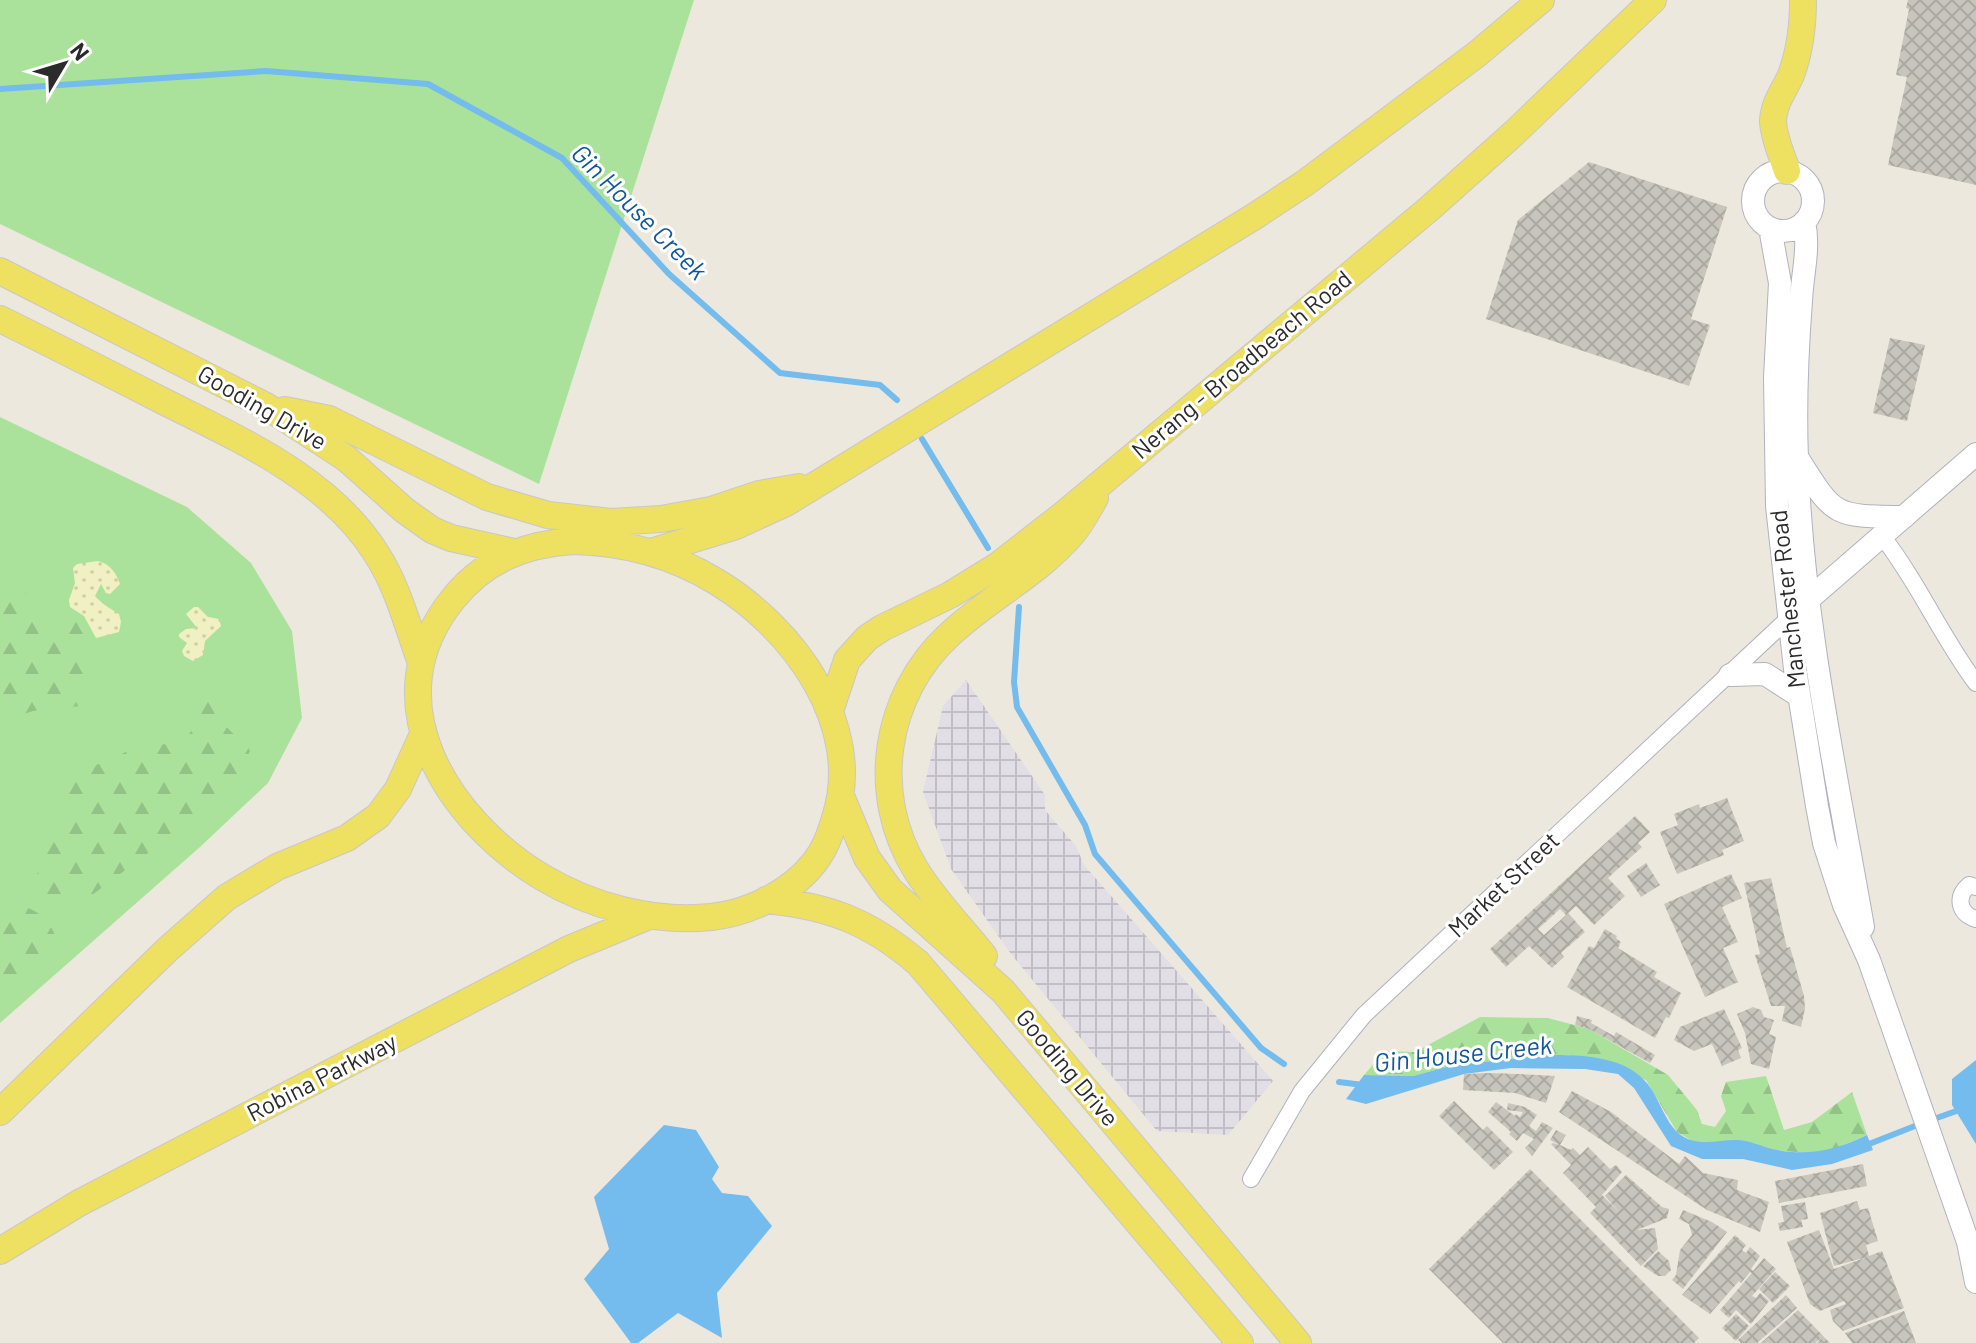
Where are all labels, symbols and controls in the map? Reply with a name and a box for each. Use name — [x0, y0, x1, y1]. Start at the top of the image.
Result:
north arrow — [24, 24, 104, 104]
text: N — [66, 37, 95, 65]
water label: Gin House Creek — [566, 137, 714, 285]
street label: Nerang - Broadbeach Road — [1125, 263, 1357, 464]
street label: Gooding Drive — [193, 358, 332, 455]
street label: Manchester Road — [1763, 508, 1810, 690]
street label: Market Street — [1441, 825, 1565, 943]
street label: Gooding Drive — [1011, 1003, 1126, 1132]
street label: Robina Parkway — [242, 1026, 401, 1127]
water label: Gin House Creek — [1372, 1028, 1554, 1077]

